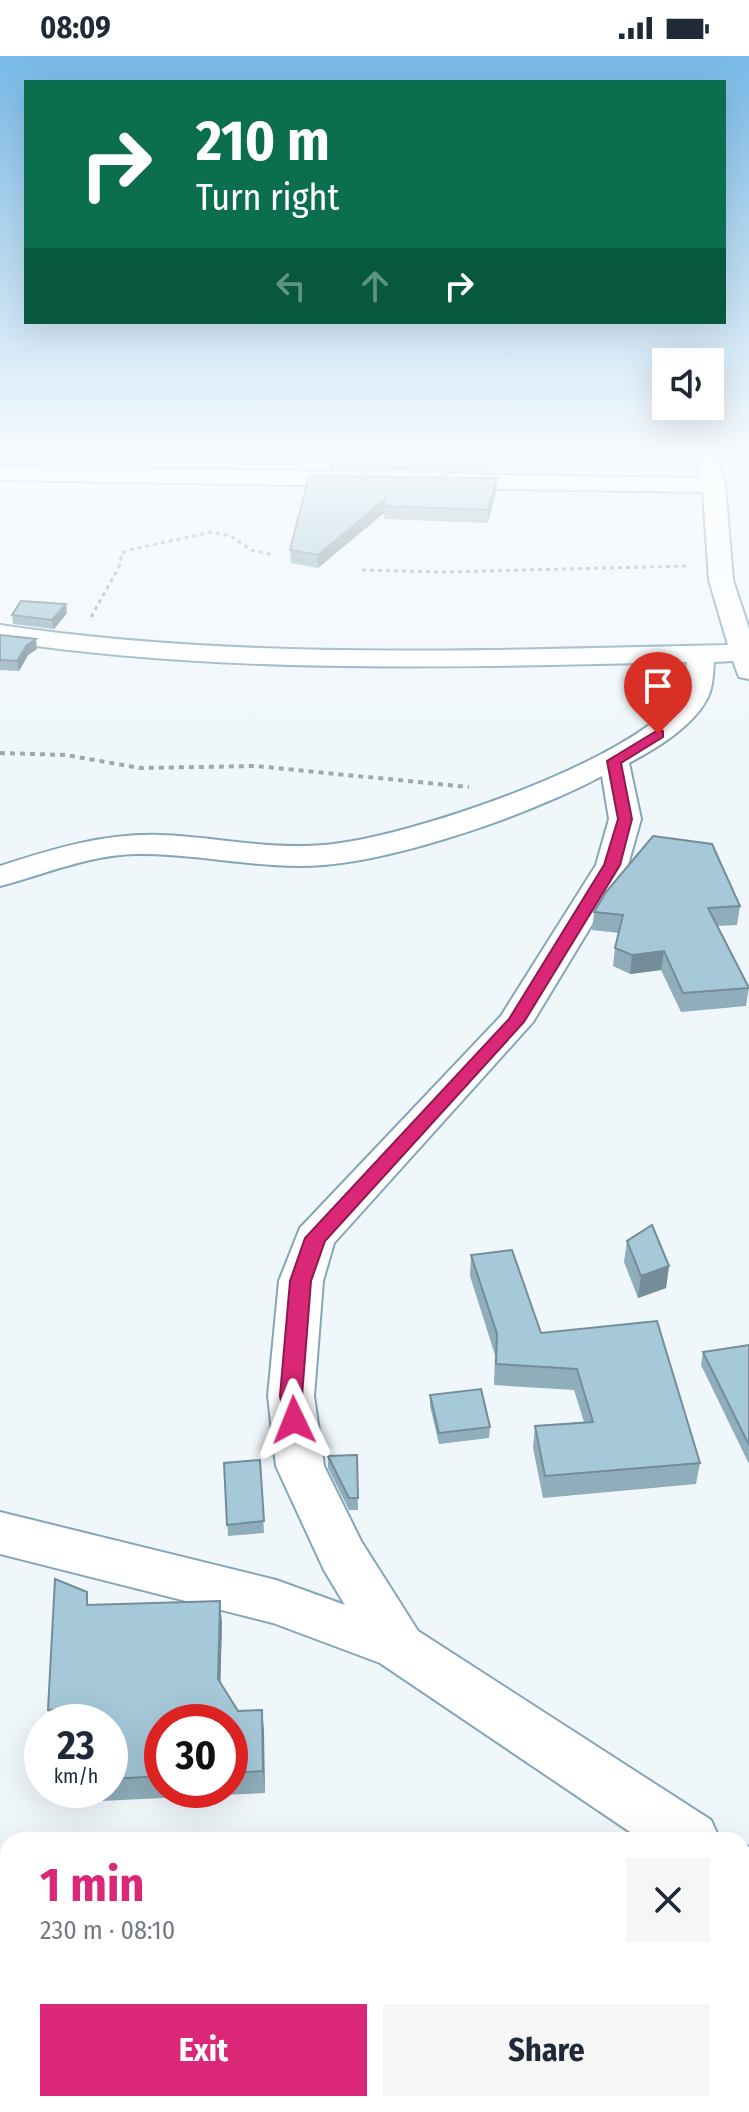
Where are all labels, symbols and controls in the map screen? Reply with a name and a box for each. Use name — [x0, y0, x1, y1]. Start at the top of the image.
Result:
text: 08:09 — [40, 10, 111, 46]
text: 210 m — [196, 108, 330, 175]
icon: right — [64, 112, 168, 216]
text: Turn right — [196, 176, 339, 220]
icon: left — [269, 264, 313, 308]
icon: ahead — [353, 264, 397, 308]
icon: right — [437, 264, 481, 308]
map controls — [652, 348, 724, 420]
button: sound — [652, 348, 724, 420]
pin — [624, 652, 692, 734]
icon: arrive — [636, 664, 680, 708]
position arrow — [252, 1378, 336, 1462]
speed limit sign: 30 — [144, 1704, 248, 1808]
text: 23 — [57, 1722, 95, 1770]
text: km/h — [54, 1764, 98, 1788]
text: 1 min — [40, 1856, 145, 1914]
button: close — [626, 1858, 710, 1942]
text: 230 m · 08:10 — [40, 1915, 175, 1946]
button: Exit — [40, 2004, 367, 2096]
button: Share — [383, 2004, 710, 2096]

